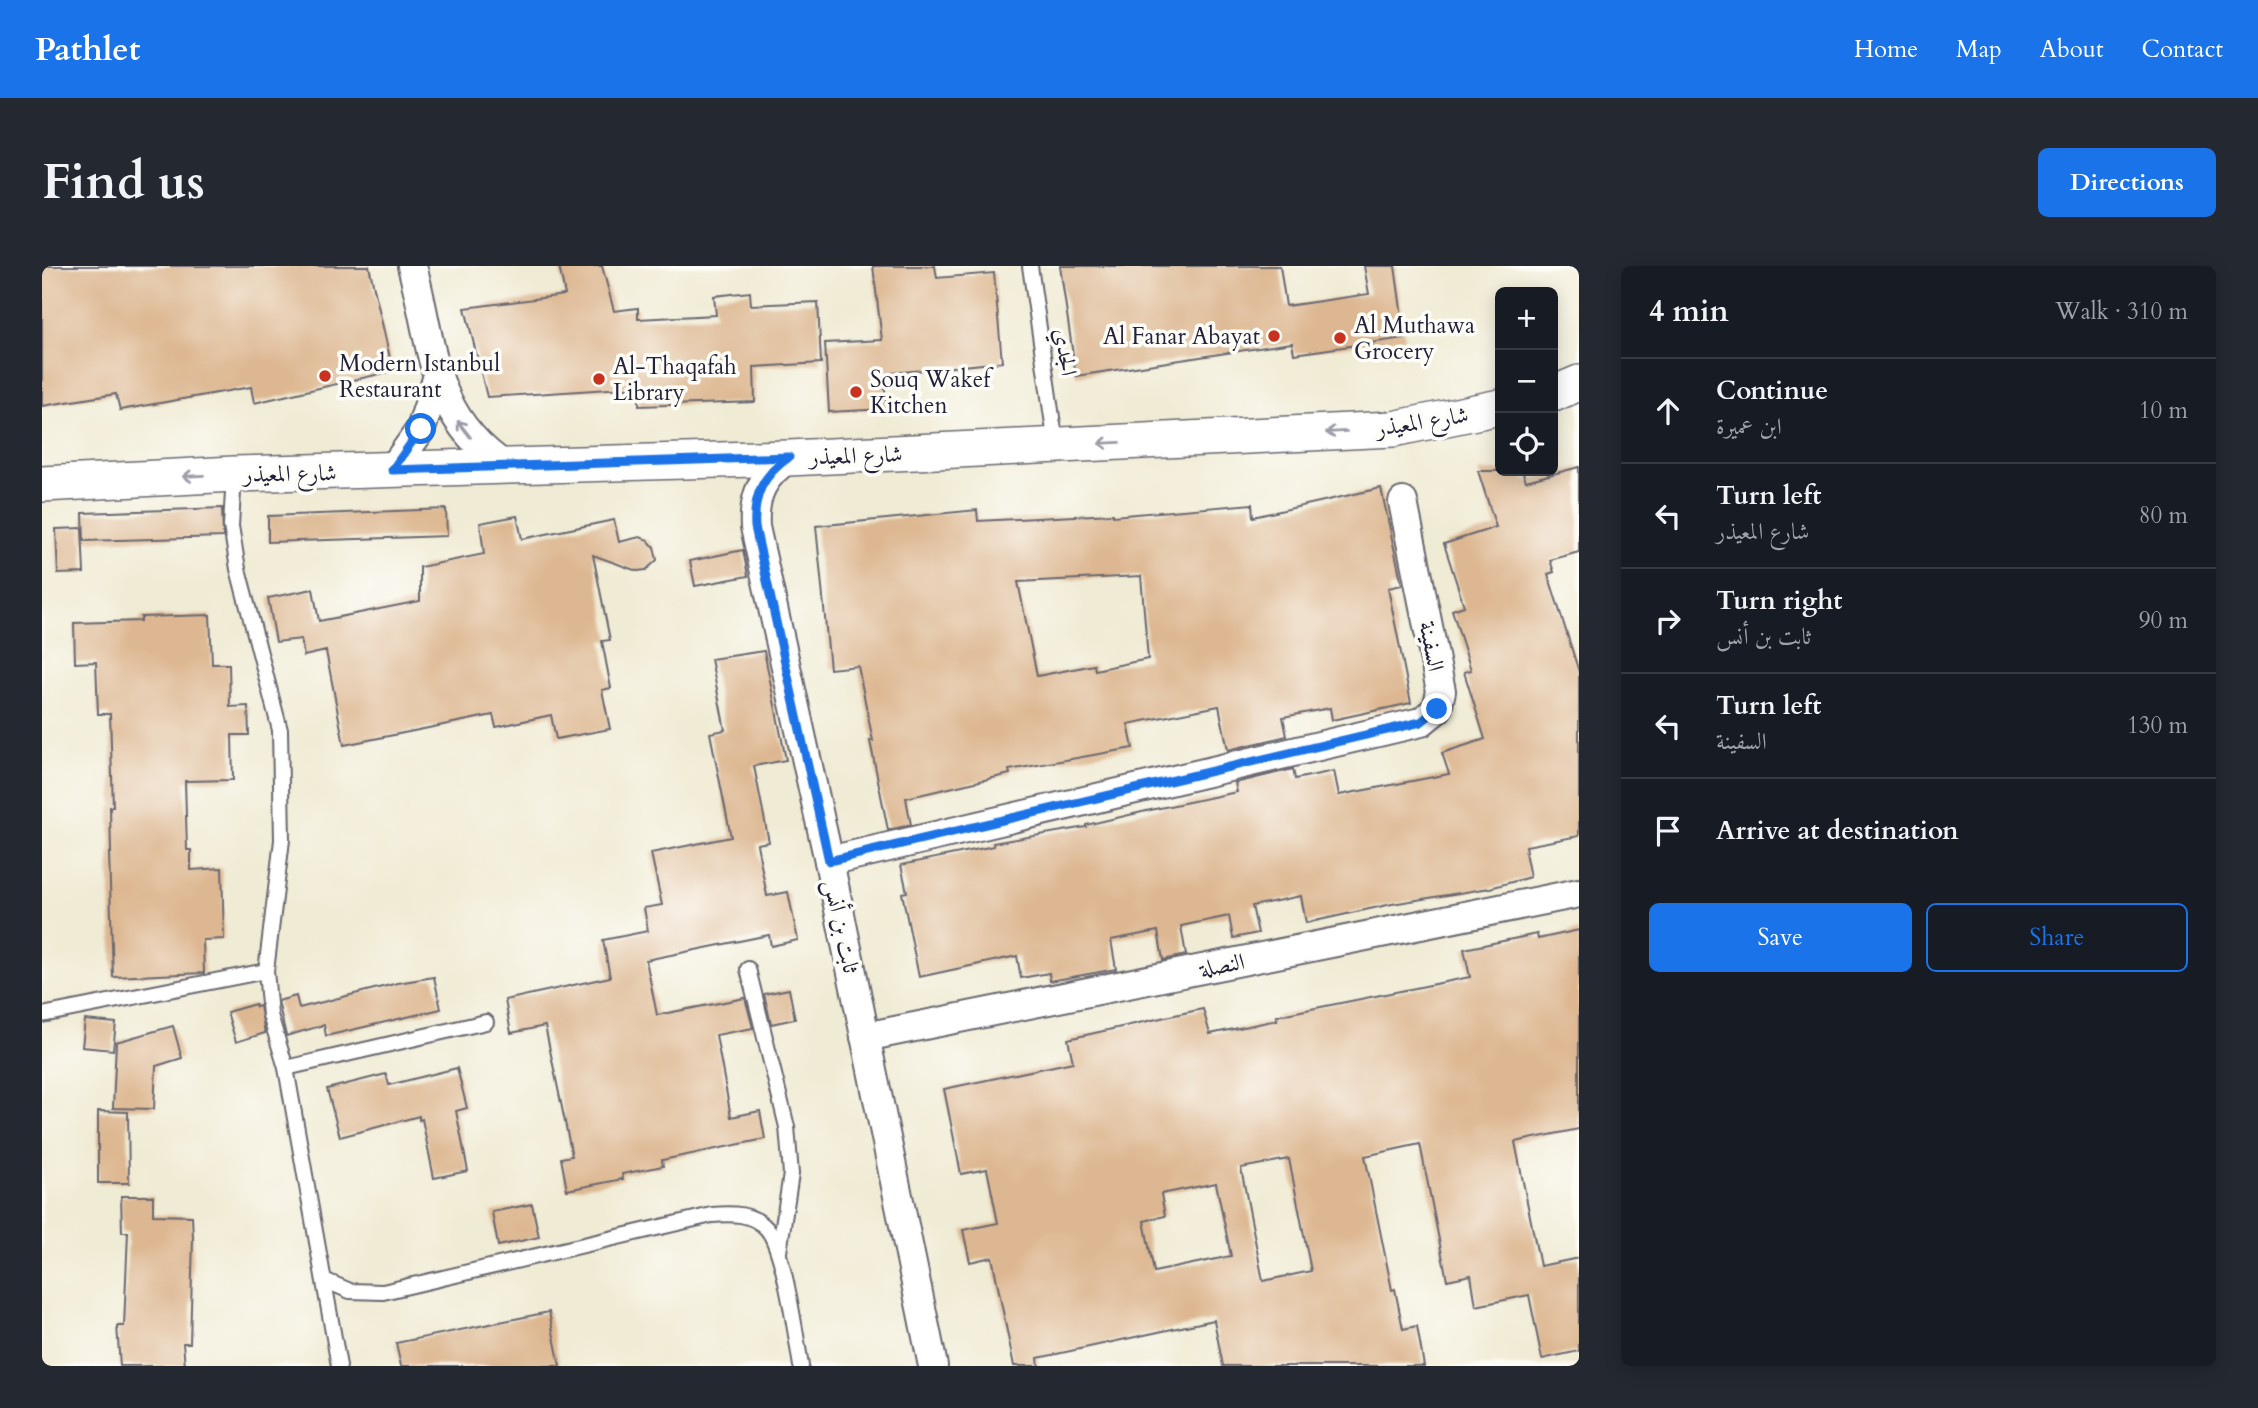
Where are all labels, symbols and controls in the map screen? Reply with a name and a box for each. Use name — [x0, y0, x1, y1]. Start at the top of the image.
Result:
text: Pathlet — [35, 27, 140, 72]
text: Home — [1854, 33, 1918, 66]
text: Map — [1956, 33, 2002, 66]
text: About — [2040, 33, 2104, 66]
text: Contact — [2142, 33, 2223, 66]
button: Directions — [2038, 148, 2216, 217]
text: Find us — [42, 149, 205, 216]
map controls — [1495, 287, 1558, 476]
button: + — [1495, 287, 1558, 350]
text: 4 min — [1649, 291, 1729, 332]
text: Walk · 310 m — [2055, 296, 2188, 327]
place label: Al Muthawa Grocery — [1354, 310, 1475, 367]
place label: Al Fanar Abayat — [1103, 321, 1260, 352]
street label: الجدي — [1043, 326, 1085, 379]
marker: Al Fanar Abayat — [1266, 328, 1282, 344]
marker: Al Muthawa Grocery — [1332, 330, 1348, 346]
place label: Modern Istanbul Restaurant — [339, 348, 500, 405]
button: − — [1495, 350, 1558, 413]
place label: Al-Thaqafah Library — [613, 351, 737, 408]
place label: Souq Wakef Kitchen — [870, 364, 994, 421]
marker: Modern Istanbul Restaurant — [317, 368, 333, 384]
marker: Al-Thaqafah Library — [591, 371, 607, 387]
text: Continue — [1716, 373, 1828, 408]
marker: Souq Wakef Kitchen — [848, 384, 864, 400]
icon: ahead — [1649, 392, 1687, 430]
text: 10 m — [2139, 395, 2188, 426]
street label: شارع المعيذر — [1372, 399, 1471, 448]
text: ابن عميرة — [1716, 411, 1782, 442]
route start — [405, 413, 436, 444]
button: locate — [1495, 413, 1558, 476]
one-way arrow — [457, 420, 472, 439]
one-way arrow — [1325, 426, 1348, 439]
one-way arrow — [1098, 437, 1121, 450]
street label: شارع المعيذر — [807, 438, 903, 477]
street label: شارع المعيذر — [241, 457, 337, 494]
one-way arrow — [182, 470, 205, 483]
text: Turn left — [1716, 478, 1821, 513]
icon: left — [1649, 497, 1687, 535]
text: 80 m — [2139, 500, 2188, 531]
text: شارع المعيذر — [1716, 516, 1809, 547]
text: Turn right — [1716, 583, 1843, 618]
icon: right — [1649, 602, 1687, 640]
text: 90 m — [2139, 605, 2188, 636]
street label: السفينة — [1411, 618, 1452, 674]
text: ثابت بن أنس — [1716, 621, 1811, 652]
text: Turn left — [1716, 688, 1821, 723]
route end — [1421, 693, 1452, 724]
icon: left — [1649, 707, 1687, 745]
text: 130 m — [2127, 710, 2188, 741]
text: السفينة — [1716, 726, 1767, 757]
icon: arrive — [1649, 812, 1687, 850]
text: Arrive at destination — [1716, 813, 1959, 848]
street label: ثابت بن أنس — [816, 876, 868, 976]
button: Save — [1649, 903, 1912, 972]
button: Share — [1926, 903, 2188, 972]
street label: النصلة — [1196, 946, 1247, 985]

